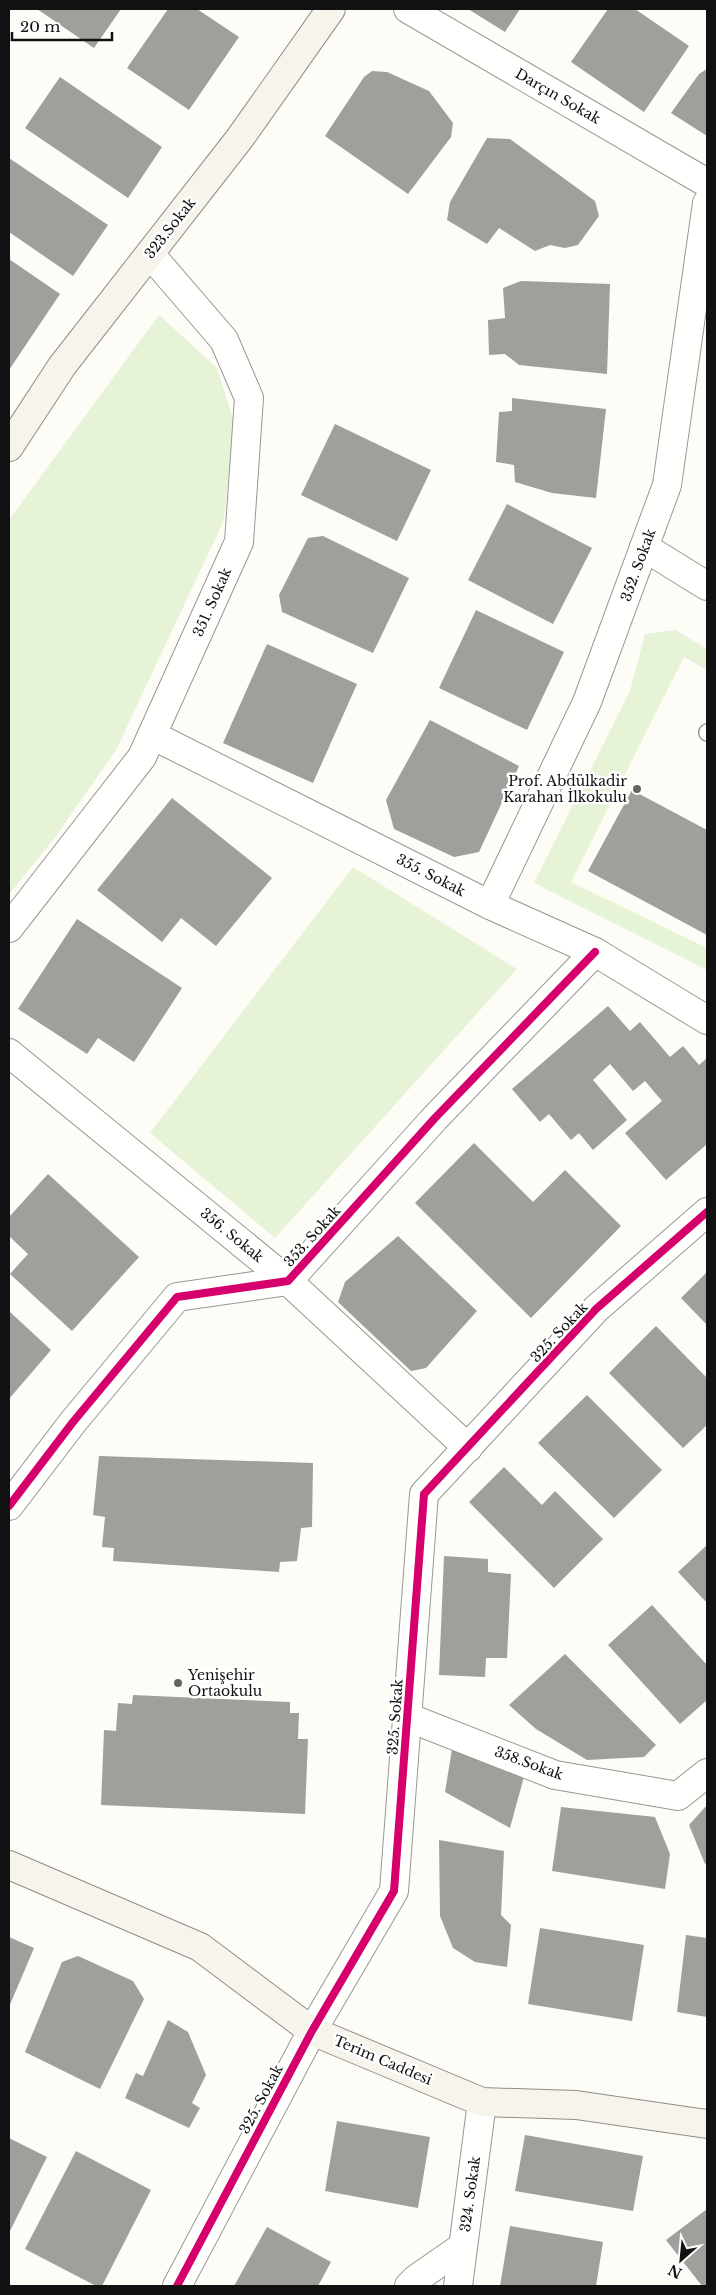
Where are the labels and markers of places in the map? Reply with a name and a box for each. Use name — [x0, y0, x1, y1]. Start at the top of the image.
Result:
place label: Prof. Abdülkadir Karahan İlkokulu — [503, 772, 628, 806]
marker: Prof. Abdülkadir Karahan İlkokulu — [631, 783, 643, 795]
place label: Yenişehir Ortaokulu — [187, 1666, 263, 1700]
marker: Yenişehir Ortaokulu — [172, 1677, 184, 1689]

